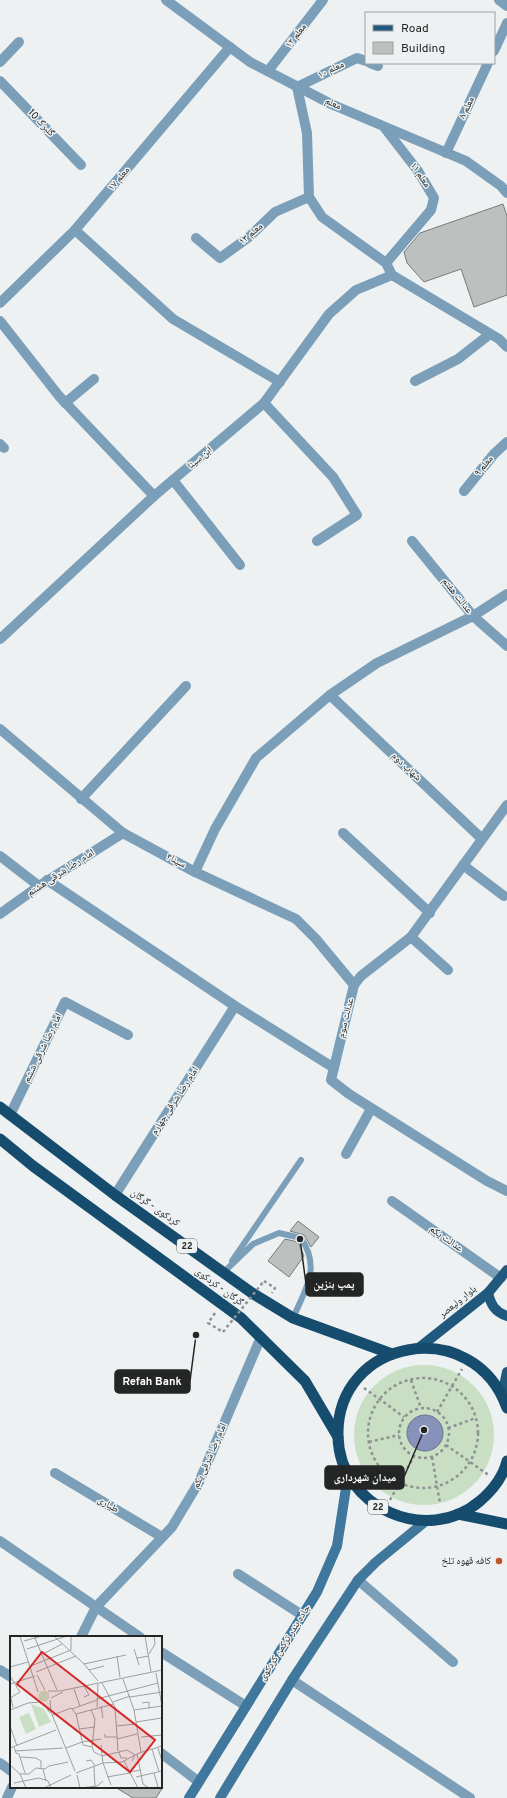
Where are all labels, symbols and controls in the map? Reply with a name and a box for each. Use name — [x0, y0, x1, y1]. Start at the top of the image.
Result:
legend — [365, 12, 495, 64]
street label: معلم ۱۲ — [282, 21, 310, 51]
text: Road — [401, 21, 429, 37]
text: Building — [401, 41, 445, 57]
street label: معلم ۱۰ — [316, 58, 347, 82]
street label: معلم ۸ — [456, 94, 478, 121]
street label: معلم — [323, 95, 344, 114]
street label: گلبرگ 10 — [25, 107, 58, 140]
street label: معلم ۱۱ — [407, 160, 433, 191]
street label: معلم ۱۷ — [105, 164, 133, 194]
street label: معلم ۱۳ — [236, 220, 266, 248]
street label: ابن سینا — [185, 444, 215, 472]
street label: معلم ۹ — [472, 453, 497, 479]
street label: عدالت هفتم — [439, 575, 475, 617]
street label: شهاب دوم — [388, 750, 424, 785]
street label: امام رضا شرقی هشتم — [25, 846, 97, 900]
street label: سینا۳ — [164, 851, 188, 872]
street label: عدالت سوم — [335, 997, 357, 1039]
street label: امام رضا شرقی ششم — [21, 1011, 65, 1085]
street label: امام رضا شرقی چهارم — [148, 1064, 202, 1138]
street label: کردکوی - گرگان — [128, 1186, 182, 1230]
street label: عدالت یکم — [427, 1223, 465, 1255]
road number: 22 — [177, 1239, 197, 1253]
street label: گرگان - کردکوی — [192, 1265, 246, 1309]
callout: پمپ بنزین — [306, 1273, 363, 1296]
text: پمپ بنزین — [314, 1278, 355, 1292]
street label: بلوار ولیعصر — [436, 1283, 480, 1322]
callout: Refah Bank — [115, 1370, 190, 1393]
text: Refah Bank — [122, 1375, 182, 1389]
street label: امام رضا شرقی یکم — [190, 1421, 230, 1491]
callout: میدان شهرداری — [325, 1466, 404, 1489]
text: میدان شهرداری — [334, 1471, 396, 1485]
street label: طیاری — [95, 1494, 121, 1517]
road number: 22 — [368, 1500, 388, 1514]
place label: کافه قهوه تلخ — [442, 1555, 491, 1568]
marker: کافه قهوه تلخ — [494, 1556, 504, 1566]
street label: جاده بندر ترکمن کردکوی — [256, 1602, 314, 1683]
inset map — [10, 1636, 162, 1788]

